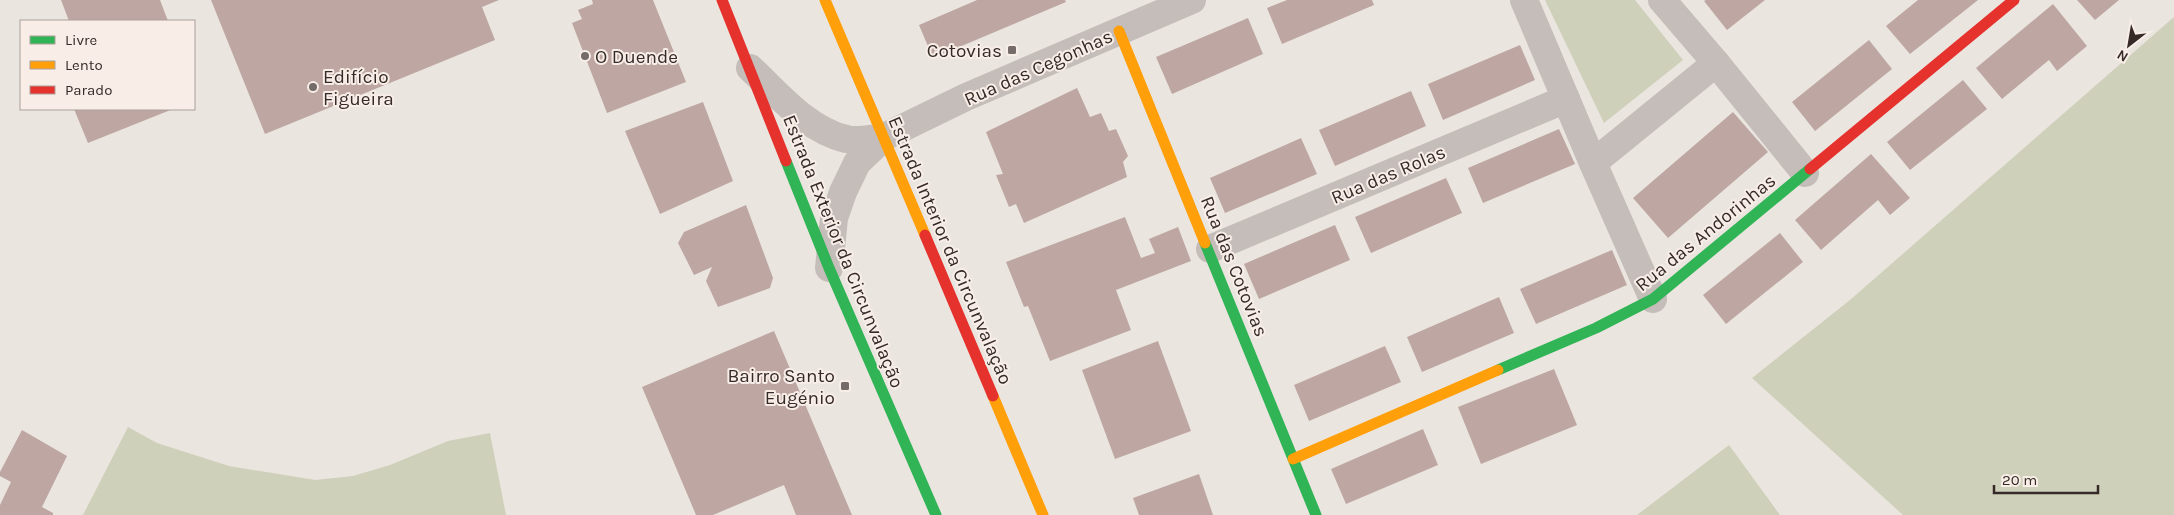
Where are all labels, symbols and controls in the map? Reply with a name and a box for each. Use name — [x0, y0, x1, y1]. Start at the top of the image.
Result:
legend — [20, 20, 195, 110]
north arrow — [2104, 20, 2154, 70]
street label: Rua das Cegonhas — [961, 25, 1116, 111]
text: Livre — [65, 31, 97, 49]
place label: Cotovias — [927, 40, 1002, 62]
marker: Cotovias — [1006, 44, 1018, 56]
place label: O Duende — [595, 46, 678, 68]
text: N — [2114, 46, 2131, 66]
marker: O Duende — [579, 50, 591, 62]
text: Lento — [65, 56, 103, 74]
place label: Edifício Figueira — [323, 66, 394, 110]
text: Parado — [65, 81, 112, 99]
marker: Edifício Figueira — [307, 81, 319, 93]
street label: Estrada Exterior da Circunvalação — [778, 112, 908, 391]
street label: Estrada Interior da Circunvalação — [883, 113, 1017, 388]
street label: Rua das Rolas — [1328, 141, 1449, 209]
street label: Rua das Andorinhas — [1631, 169, 1780, 296]
street label: Rua das Cotovias — [1196, 193, 1272, 340]
place label: Bairro Santo Eugénio — [727, 365, 835, 409]
marker: Bairro Santo Eugénio — [839, 380, 851, 392]
scale bar — [1994, 462, 2098, 494]
text: 20 m — [2002, 471, 2037, 489]

